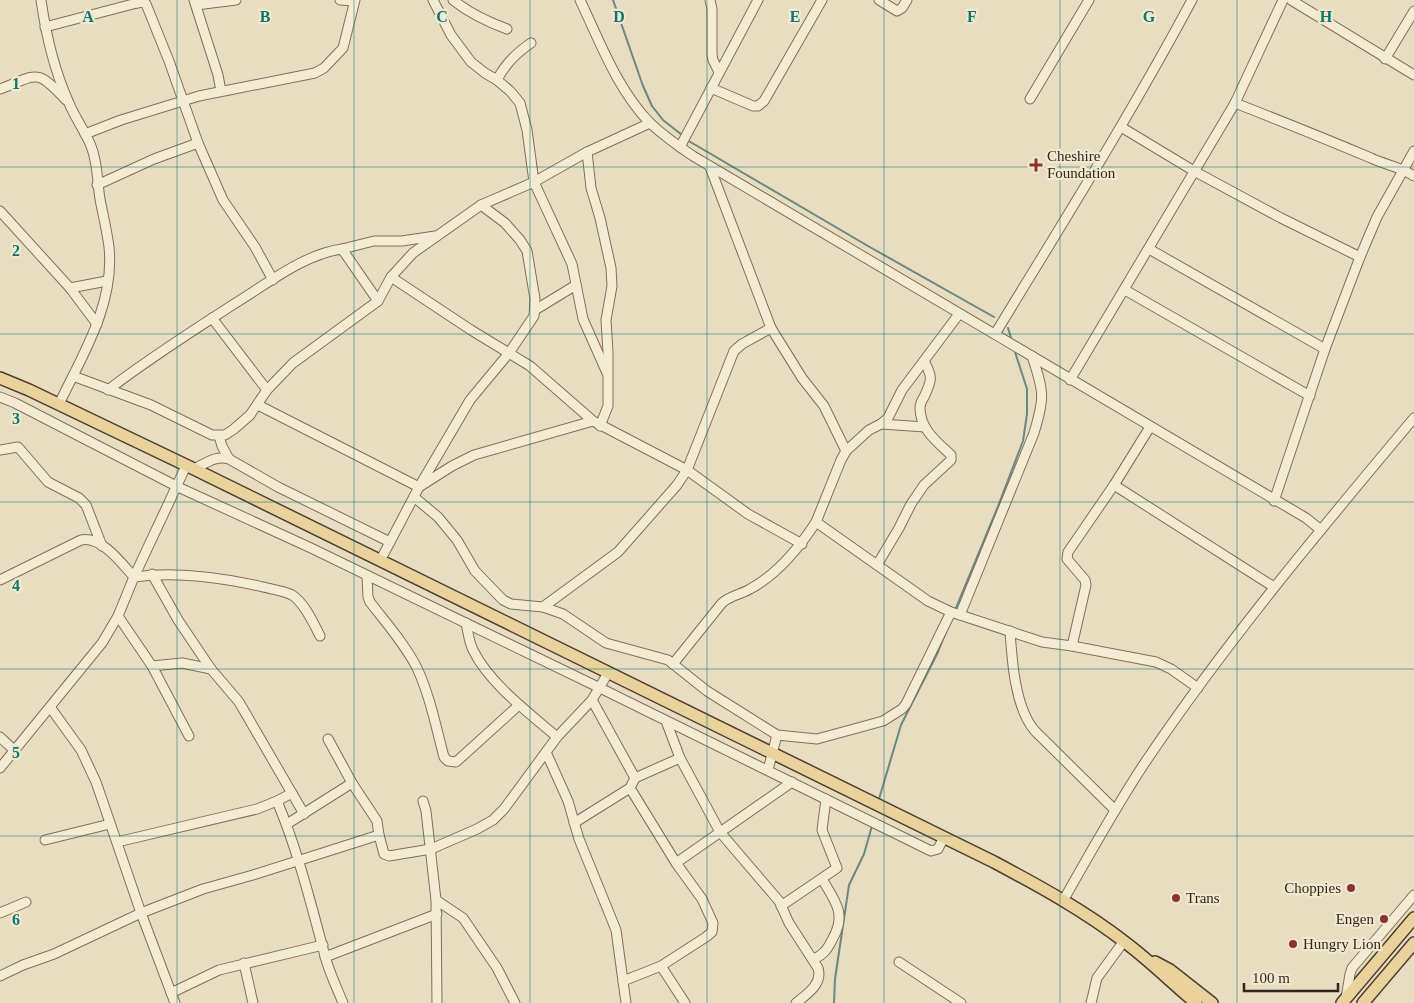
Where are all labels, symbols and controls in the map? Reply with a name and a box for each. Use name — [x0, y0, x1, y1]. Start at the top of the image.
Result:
text: A — [82, 8, 94, 25]
text: B — [260, 8, 271, 25]
text: C — [436, 8, 448, 25]
text: D — [613, 8, 625, 25]
text: E — [790, 8, 800, 25]
text: F — [967, 8, 977, 25]
text: G — [1143, 8, 1156, 25]
text: H — [1320, 8, 1333, 25]
text: 1 — [12, 75, 20, 92]
place label: Cheshire Foundation — [1047, 148, 1116, 181]
marker: Cheshire Foundation — [1029, 158, 1043, 172]
text: 2 — [12, 242, 20, 259]
text: 3 — [12, 410, 20, 427]
text: 4 — [12, 577, 20, 594]
text: 5 — [12, 744, 20, 761]
place label: Choppies — [1284, 880, 1341, 896]
marker: Choppies — [1345, 882, 1357, 894]
place label: Trans — [1186, 890, 1220, 906]
marker: Trans — [1170, 892, 1182, 904]
text: 6 — [12, 911, 20, 928]
place label: Engen — [1336, 911, 1374, 927]
marker: Engen — [1378, 913, 1390, 925]
place label: Hungry Lion — [1303, 936, 1381, 952]
marker: Hungry Lion — [1287, 938, 1299, 950]
scale bar — [1244, 960, 1338, 992]
text: 100 m — [1252, 970, 1290, 986]

